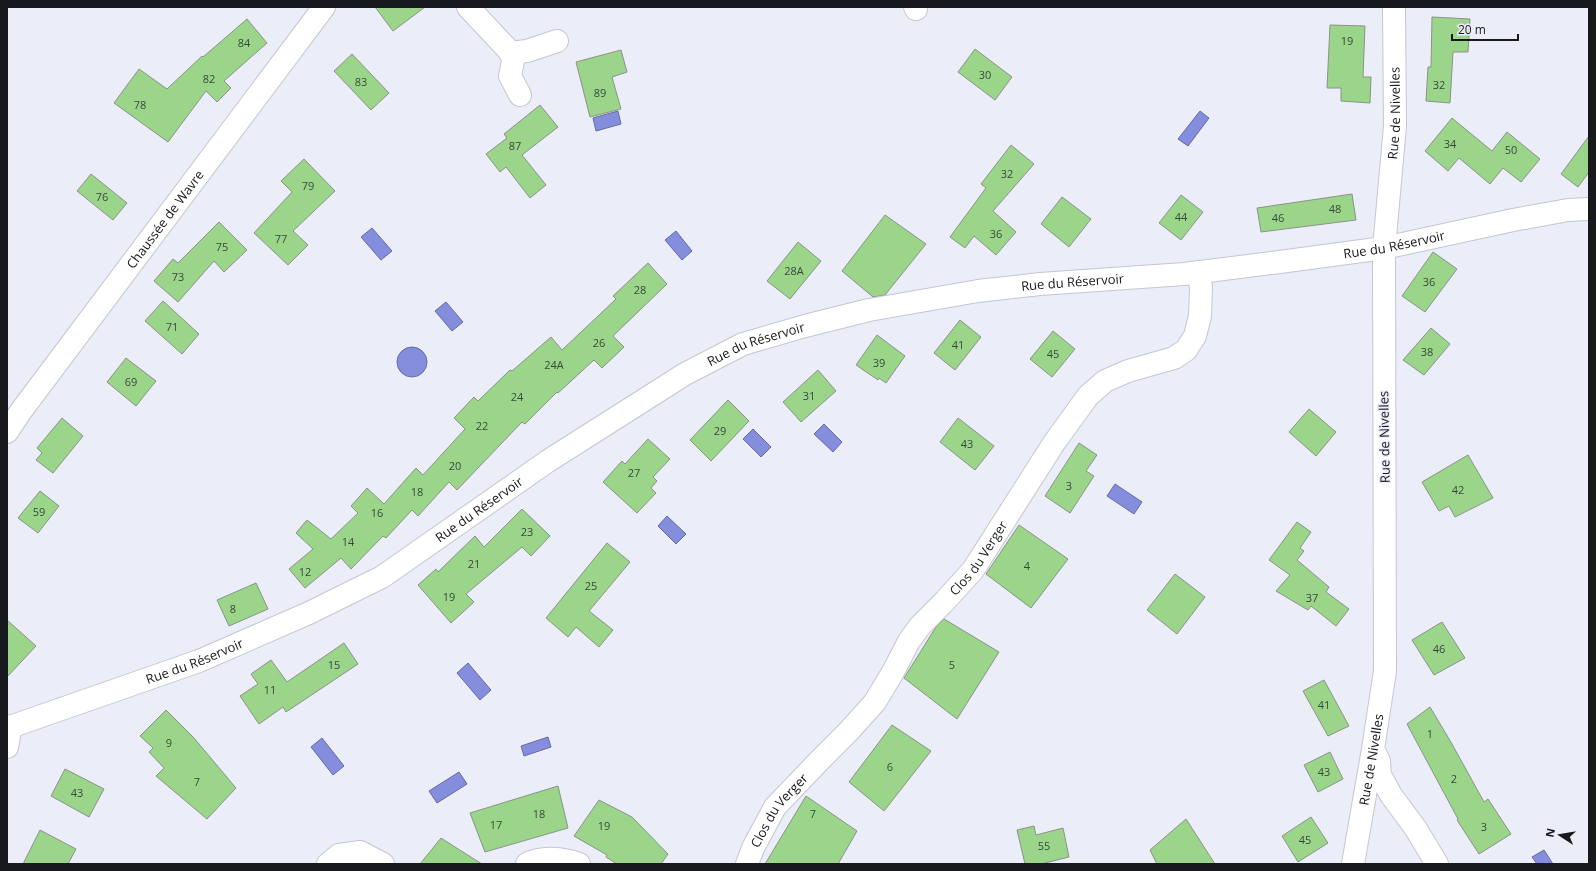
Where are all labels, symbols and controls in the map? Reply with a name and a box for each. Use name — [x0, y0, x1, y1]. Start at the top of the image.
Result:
scale bar — [1452, 16, 1518, 42]
text: 20 m — [1458, 21, 1486, 38]
house number: 19 — [1341, 33, 1353, 48]
house number: 84 — [238, 35, 251, 50]
house number: 30 — [979, 67, 991, 82]
street label: Rue de Nivelles — [1383, 67, 1404, 160]
house number: 82 — [203, 71, 215, 86]
house number: 83 — [355, 74, 367, 89]
house number: 32 — [1433, 77, 1445, 92]
house number: 89 — [594, 85, 606, 100]
house number: 78 — [134, 97, 146, 112]
house number: 34 — [1444, 136, 1457, 151]
house number: 87 — [509, 138, 521, 153]
house number: 50 — [1505, 142, 1517, 157]
street label: Chaussée de Wavre — [122, 166, 208, 272]
house number: 32 — [1001, 166, 1013, 181]
house number: 79 — [302, 178, 314, 193]
house number: 76 — [96, 189, 108, 204]
house number: 48 — [1329, 201, 1341, 216]
house number: 44 — [1175, 209, 1188, 224]
house number: 46 — [1272, 210, 1284, 225]
house number: 36 — [990, 226, 1002, 241]
street label: Rue du Réservoir — [1342, 226, 1447, 262]
house number: 77 — [275, 231, 287, 246]
house number: 75 — [216, 239, 228, 254]
house number: 28A — [784, 263, 804, 278]
house number: 73 — [172, 269, 184, 284]
street label: Rue du Réservoir — [1020, 269, 1125, 295]
house number: 36 — [1423, 274, 1435, 289]
house number: 28 — [634, 282, 646, 297]
street label: Rue du Réservoir — [704, 317, 807, 370]
house number: 71 — [166, 319, 178, 334]
house number: 26 — [593, 335, 605, 350]
house number: 41 — [952, 337, 964, 352]
house number: 38 — [1421, 344, 1433, 359]
house number: 45 — [1047, 346, 1059, 361]
house number: 39 — [873, 355, 885, 370]
house number: 24A — [544, 357, 564, 372]
house number: 69 — [125, 374, 137, 389]
house number: 31 — [803, 388, 815, 403]
house number: 24 — [511, 389, 524, 404]
street label: Rue de Nivelles — [1374, 391, 1394, 483]
house number: 22 — [476, 418, 488, 433]
house number: 29 — [714, 423, 726, 438]
house number: 43 — [961, 436, 973, 451]
house number: 20 — [449, 458, 461, 473]
house number: 27 — [628, 465, 640, 480]
street label: Rue du Réservoir — [431, 472, 527, 546]
house number: 3 — [1066, 478, 1072, 493]
house number: 42 — [1452, 482, 1464, 497]
house number: 18 — [411, 484, 423, 499]
house number: 59 — [33, 504, 45, 519]
house number: 16 — [371, 505, 383, 520]
street label: Clos du Verger — [945, 517, 1012, 599]
house number: 23 — [521, 524, 533, 539]
house number: 14 — [342, 534, 355, 549]
house number: 21 — [468, 556, 480, 571]
house number: 4 — [1024, 558, 1031, 573]
house number: 12 — [299, 564, 311, 579]
house number: 25 — [585, 578, 597, 593]
house number: 19 — [443, 589, 455, 604]
house number: 37 — [1306, 590, 1318, 605]
house number: 8 — [230, 601, 236, 616]
street label: Rue du Réservoir — [143, 634, 247, 688]
house number: 46 — [1433, 641, 1445, 656]
house number: 15 — [328, 657, 340, 672]
house number: 5 — [949, 657, 955, 672]
house number: 11 — [264, 682, 276, 697]
house number: 41 — [1318, 697, 1330, 712]
street label: Rue de Nivelles — [1354, 713, 1387, 807]
house number: 1 — [1427, 726, 1433, 741]
house number: 9 — [166, 735, 172, 750]
house number: 6 — [887, 759, 893, 774]
house number: 43 — [1318, 764, 1330, 779]
street label: Clos du Verger — [746, 769, 812, 851]
house number: 2 — [1451, 771, 1457, 786]
house number: 7 — [194, 774, 200, 789]
house number: 43 — [71, 785, 83, 800]
house number: 18 — [533, 806, 545, 821]
house number: 7 — [810, 806, 816, 821]
north arrow — [1540, 815, 1580, 855]
house number: 17 — [490, 817, 502, 832]
house number: 19 — [598, 818, 610, 833]
house number: 3 — [1481, 819, 1487, 834]
text: N — [1541, 827, 1558, 839]
house number: 45 — [1299, 832, 1311, 847]
house number: 55 — [1038, 838, 1050, 853]

